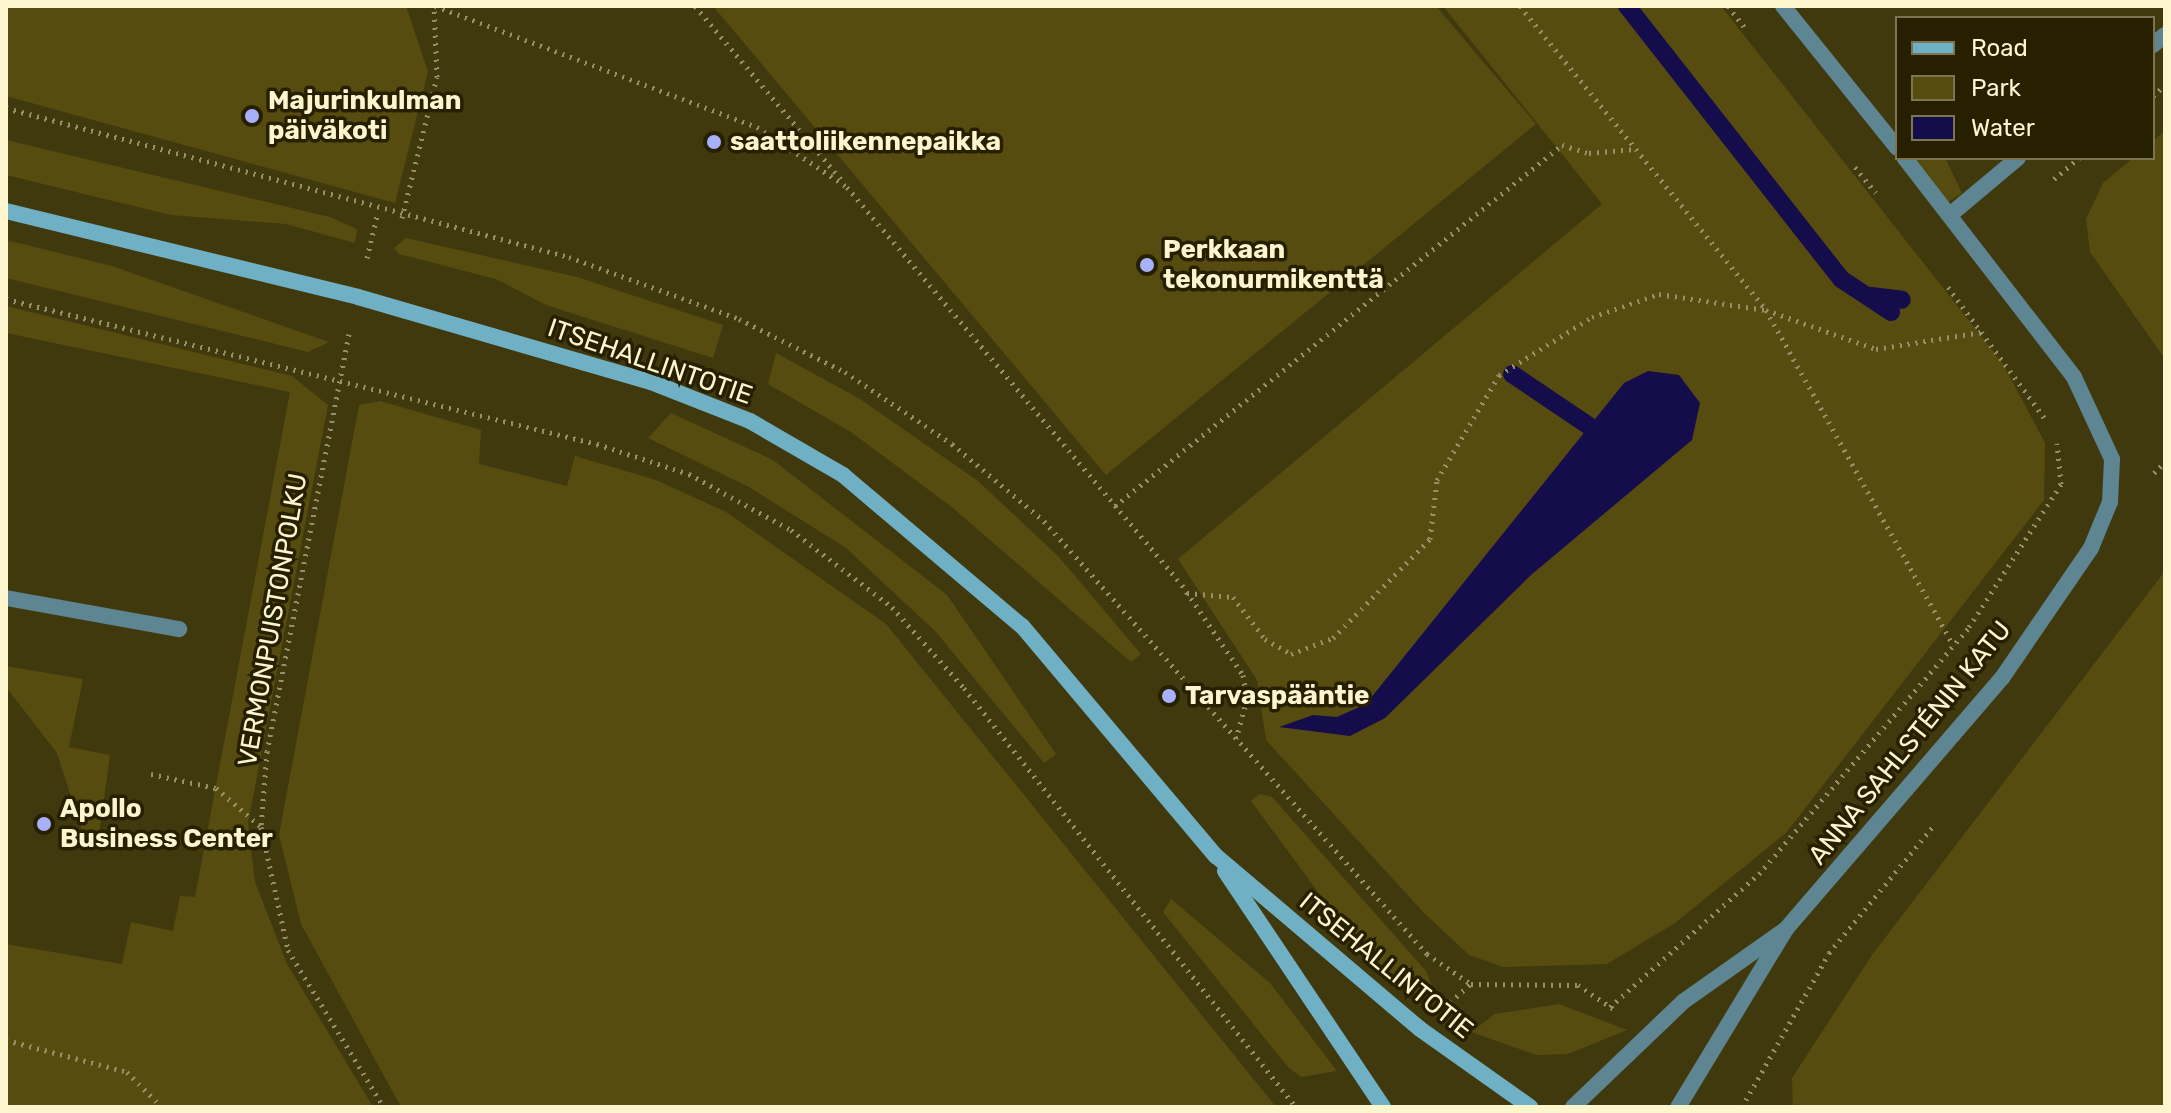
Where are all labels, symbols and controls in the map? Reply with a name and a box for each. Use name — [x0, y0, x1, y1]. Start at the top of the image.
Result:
legend — [1895, 16, 2155, 160]
text: Road — [1971, 34, 2028, 62]
text: Park — [1971, 74, 2021, 102]
place label: Majurinkulman päiväkoti — [268, 85, 461, 146]
marker: Majurinkulman päiväkoti — [243, 107, 261, 125]
text: Water — [1971, 114, 2035, 142]
place label: saattoliikennepaikka — [730, 126, 1001, 158]
marker: saattoliikennepaikka — [705, 133, 723, 151]
place label: Perkkaan tekonurmikenttä — [1163, 234, 1384, 296]
marker: Perkkaan tekonurmikenttä — [1138, 256, 1156, 274]
street label: ITSEHALLINTOTIE — [544, 312, 756, 412]
street label: VERMONPUISTONPOLKU — [232, 471, 314, 769]
street label: ANNA SAHLSTÉNIN KATU — [1802, 615, 2018, 871]
place label: Tarvaspääntie — [1185, 680, 1370, 712]
marker: Tarvaspääntie — [1160, 687, 1178, 705]
place label: Apollo Business Center — [60, 793, 273, 854]
marker: Apollo Business Center — [35, 815, 53, 833]
street label: ITSEHALLINTOTIE — [1293, 886, 1479, 1046]

